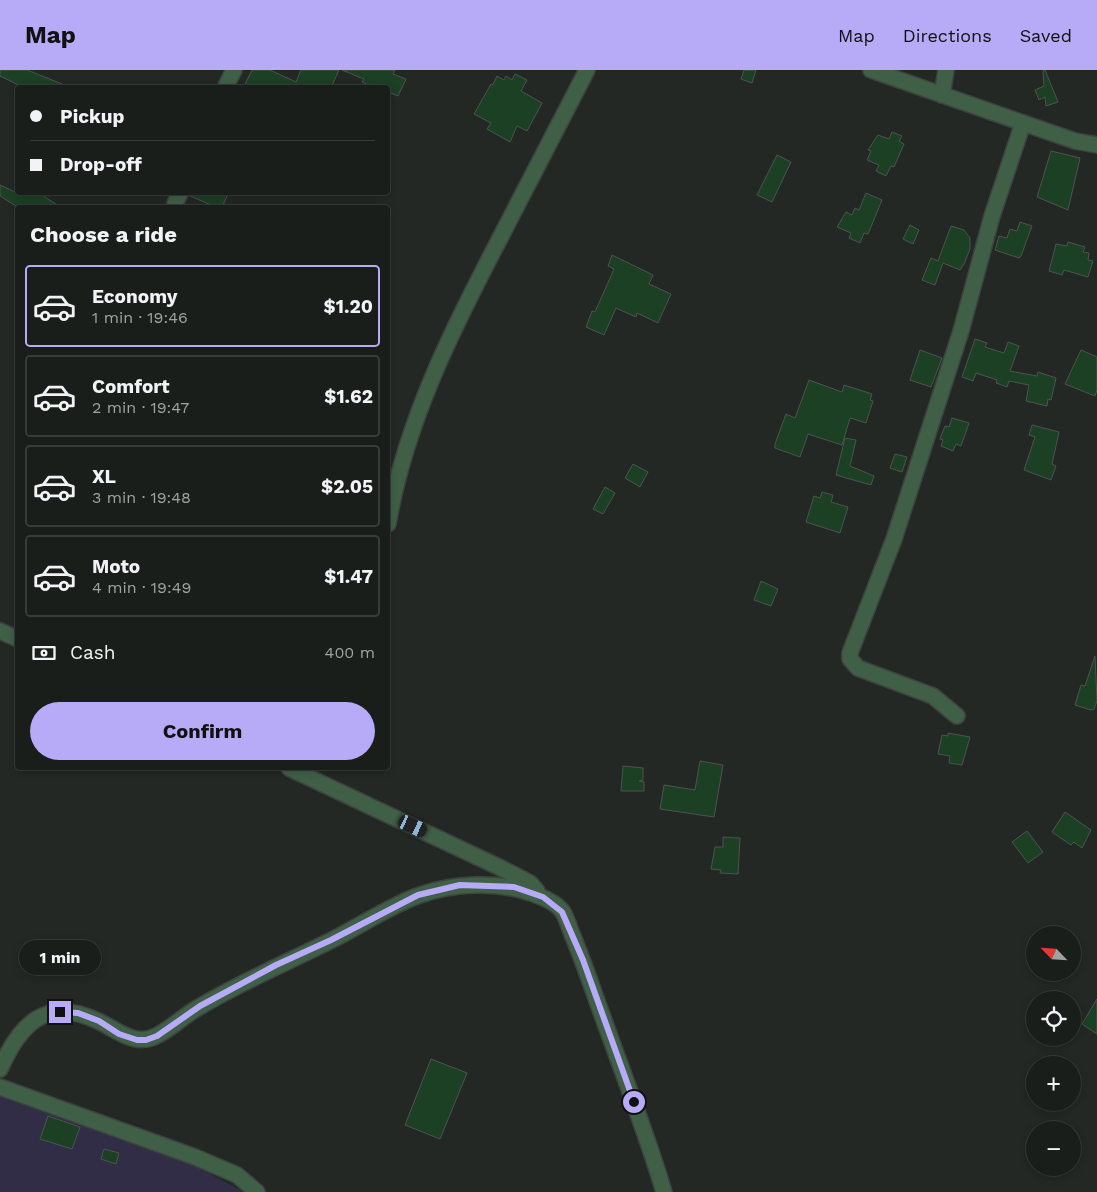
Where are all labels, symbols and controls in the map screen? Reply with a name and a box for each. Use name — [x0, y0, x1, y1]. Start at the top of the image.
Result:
text: Map — [25, 21, 76, 49]
text: Map — [838, 25, 875, 46]
text: Directions — [903, 25, 992, 46]
text: Saved — [1020, 25, 1072, 46]
text: Pickup — [60, 105, 124, 128]
text: Drop-off — [60, 153, 142, 176]
text: Choose a ride — [30, 222, 177, 247]
icon: car — [32, 284, 77, 329]
text: Economy — [92, 285, 177, 308]
text: $1.20 — [324, 295, 373, 318]
text: 1 min · 19:46 — [92, 308, 188, 327]
icon: car — [32, 374, 77, 419]
text: Comfort — [92, 375, 170, 398]
text: $1.62 — [324, 385, 373, 408]
text: 2 min · 19:47 — [92, 398, 189, 417]
icon: car — [32, 464, 77, 509]
text: XL — [92, 465, 116, 488]
text: $2.05 — [321, 475, 373, 498]
text: 3 min · 19:48 — [92, 488, 191, 507]
icon: car — [32, 554, 77, 599]
text: Moto — [92, 555, 140, 578]
text: $1.47 — [324, 565, 373, 588]
text: 4 min · 19:49 — [92, 578, 191, 597]
icon: cash — [30, 639, 58, 667]
text: Cash — [70, 641, 116, 664]
text: 400 m — [325, 643, 375, 662]
button: Confirm — [30, 702, 375, 760]
car — [396, 813, 429, 839]
north arrow — [1026, 926, 1081, 981]
map controls — [1026, 926, 1081, 1176]
callout: 1 min — [19, 940, 101, 974]
text: 1 min — [39, 948, 81, 967]
button: locate — [1026, 991, 1081, 1046]
route end — [49, 1001, 71, 1023]
button: + — [1026, 1056, 1081, 1111]
route start — [623, 1091, 645, 1113]
button: − — [1026, 1121, 1081, 1176]

